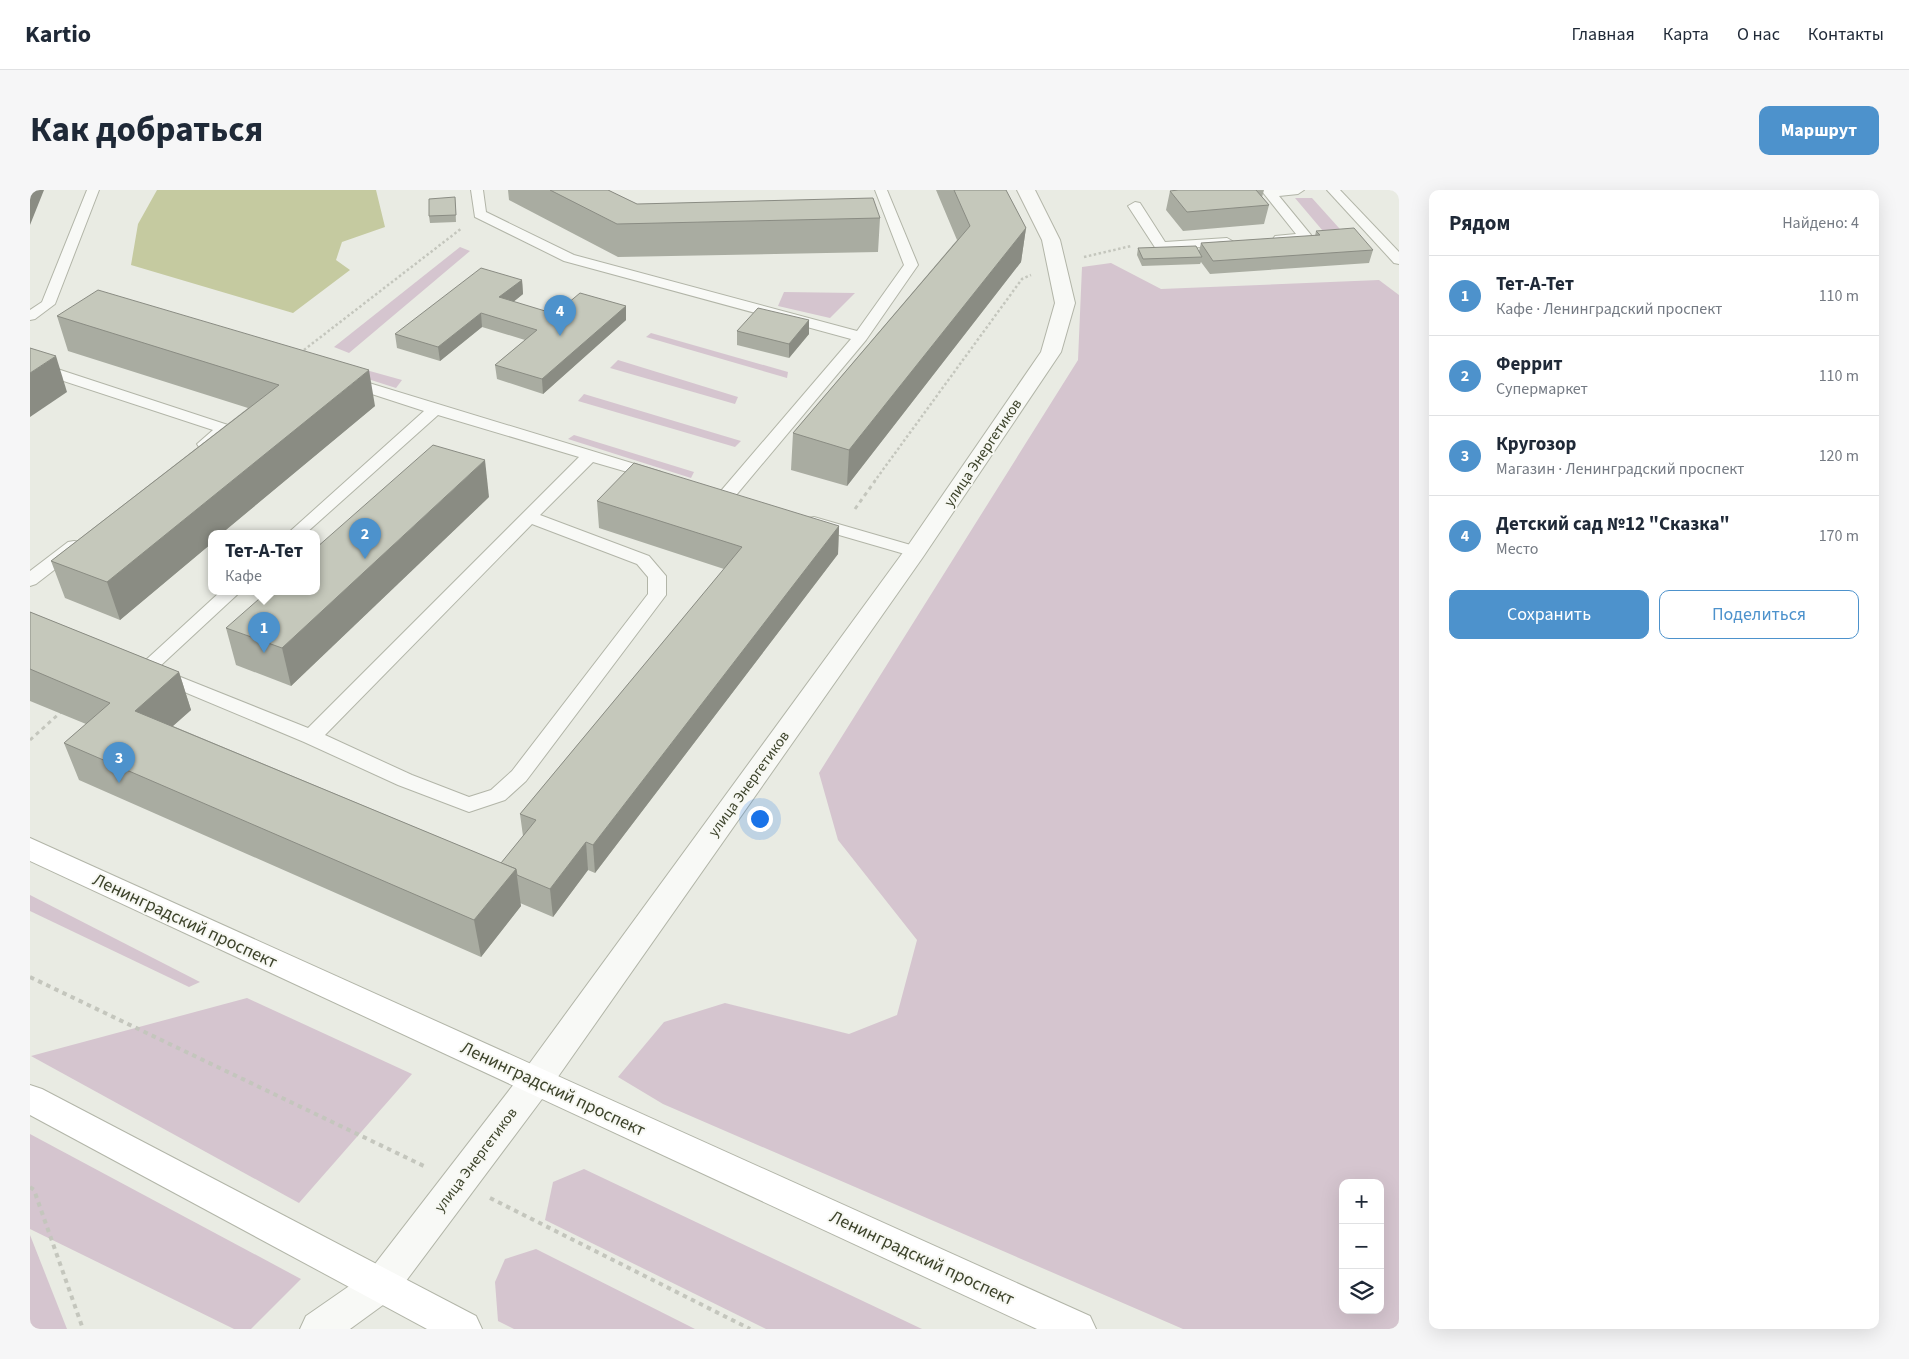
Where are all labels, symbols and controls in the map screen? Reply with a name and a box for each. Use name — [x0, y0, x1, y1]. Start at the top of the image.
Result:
text: Kartio — [25, 17, 91, 52]
text: Главная — [1572, 22, 1635, 47]
text: Карта — [1663, 22, 1709, 47]
text: О нас — [1737, 22, 1780, 47]
text: Контакты — [1808, 22, 1884, 47]
text: Как добраться — [30, 105, 263, 155]
button: Маршрут — [1759, 106, 1879, 155]
text: Рядом — [1449, 208, 1510, 238]
text: Найдено: 4 — [1782, 212, 1859, 234]
text: Тет-А-Тет — [1496, 271, 1574, 298]
text: 1 — [1461, 285, 1469, 307]
text: 110 m — [1819, 285, 1859, 307]
pin: 4 — [544, 295, 576, 336]
text: Кафе · Ленинградский проспект — [1496, 298, 1722, 320]
text: Феррит — [1496, 351, 1563, 378]
text: 2 — [1461, 365, 1469, 387]
text: 110 m — [1819, 365, 1859, 387]
text: Супермаркет — [1496, 378, 1588, 400]
street label: улица Энергетиков — [939, 395, 1027, 511]
text: Кругозор — [1496, 431, 1576, 458]
text: 3 — [1461, 445, 1469, 467]
text: 120 m — [1819, 445, 1859, 467]
text: Магазин · Ленинградский проспект — [1496, 458, 1744, 480]
text: Детский сад №12 "Сказка" — [1496, 511, 1730, 538]
pin: 2 — [349, 518, 381, 559]
text: 4 — [1461, 525, 1469, 547]
text: 170 m — [1819, 525, 1859, 547]
popup — [208, 530, 320, 595]
text: Тет-А-Тет — [225, 538, 303, 565]
text: Место — [1496, 538, 1539, 560]
text: Кафе — [225, 565, 262, 587]
button: Сохранить — [1449, 590, 1649, 639]
button: Поделиться — [1659, 590, 1859, 639]
pin: 1 — [248, 612, 280, 653]
street label: улица Энергетиков — [703, 726, 795, 841]
pin: 3 — [103, 742, 135, 783]
your location — [747, 806, 773, 832]
street label: Ленинградский проспект — [89, 867, 281, 975]
street label: Ленинградский проспект — [457, 1035, 649, 1143]
street label: улица Энергетиков — [430, 1103, 523, 1217]
map controls — [1339, 1179, 1384, 1314]
button: + — [1339, 1179, 1384, 1224]
street label: Ленинградский проспект — [826, 1204, 1018, 1312]
button: − — [1339, 1224, 1384, 1269]
button: layers — [1339, 1269, 1384, 1314]

